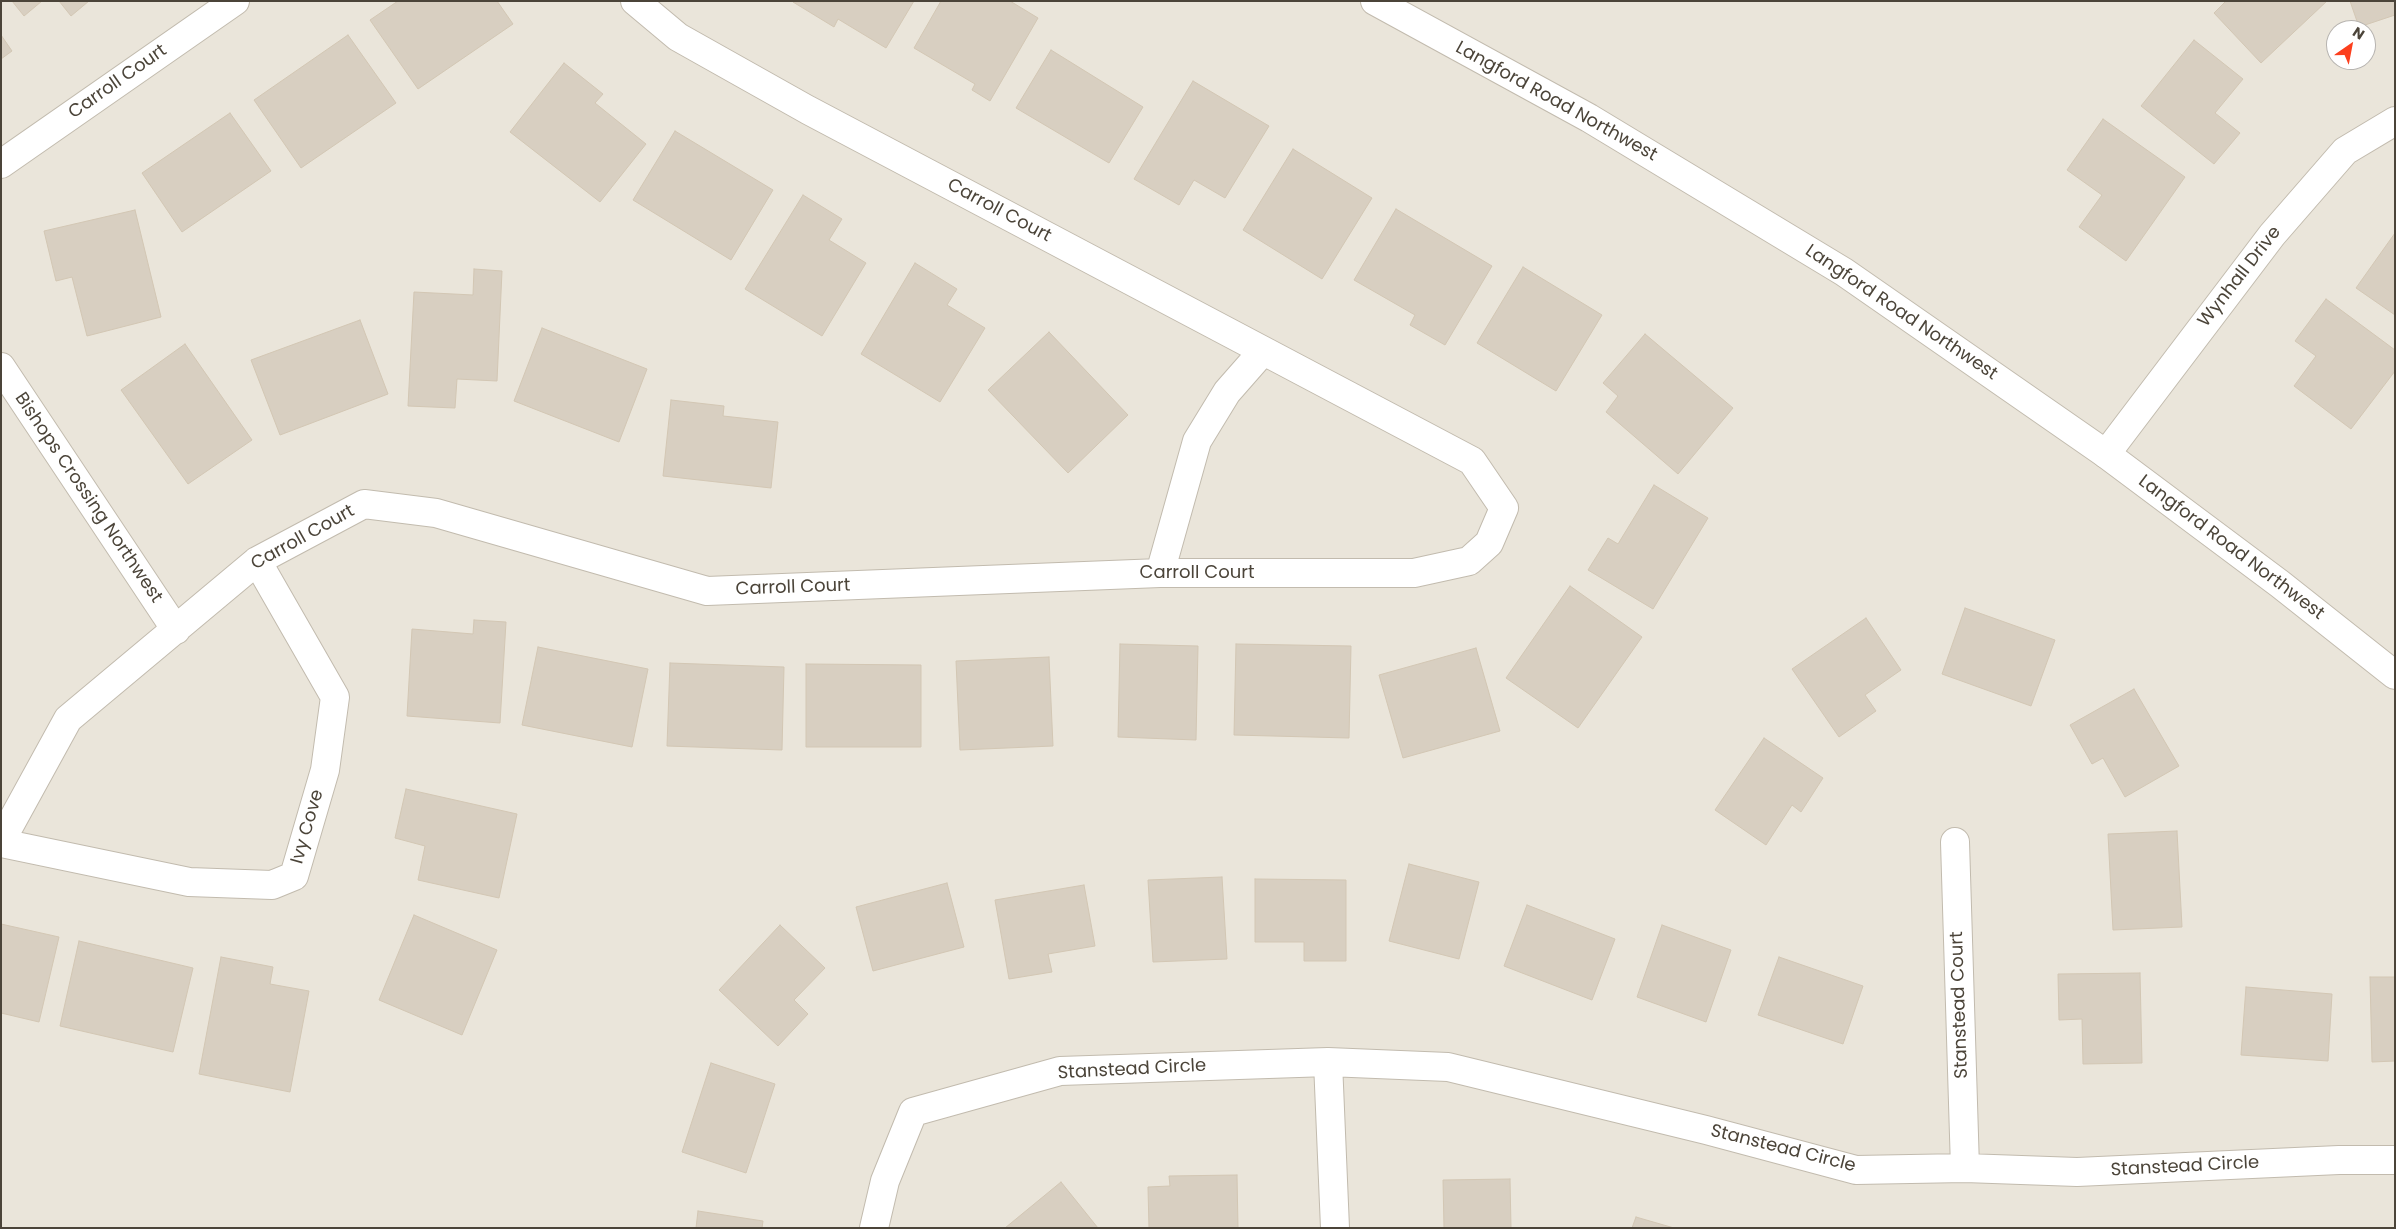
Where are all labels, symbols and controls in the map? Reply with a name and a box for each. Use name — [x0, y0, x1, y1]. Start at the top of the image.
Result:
north arrow — [2326, 20, 2376, 70]
text: N — [2349, 22, 2368, 45]
street label: Langford Road Northwest — [1451, 37, 1661, 167]
street label: Carroll Court — [65, 40, 171, 124]
street label: Carroll Court — [943, 174, 1055, 248]
street label: Wynhall Drive — [2194, 222, 2286, 332]
street label: Langford Road Northwest — [1801, 241, 2001, 385]
street label: Bishops Crossing Northwest — [9, 389, 167, 607]
street label: Langford Road Northwest — [2134, 471, 2328, 625]
street label: Carroll Court — [248, 501, 358, 575]
street label: Carroll Court — [1140, 562, 1254, 584]
street label: Carroll Court — [735, 575, 851, 601]
street label: Ivy Cove — [287, 787, 329, 867]
street label: Stanstead Court — [1947, 931, 1973, 1079]
street label: Stanstead Circle — [1057, 1055, 1207, 1085]
street label: Stanstead Circle — [1708, 1121, 1858, 1177]
street label: Stanstead Circle — [2110, 1152, 2260, 1182]

